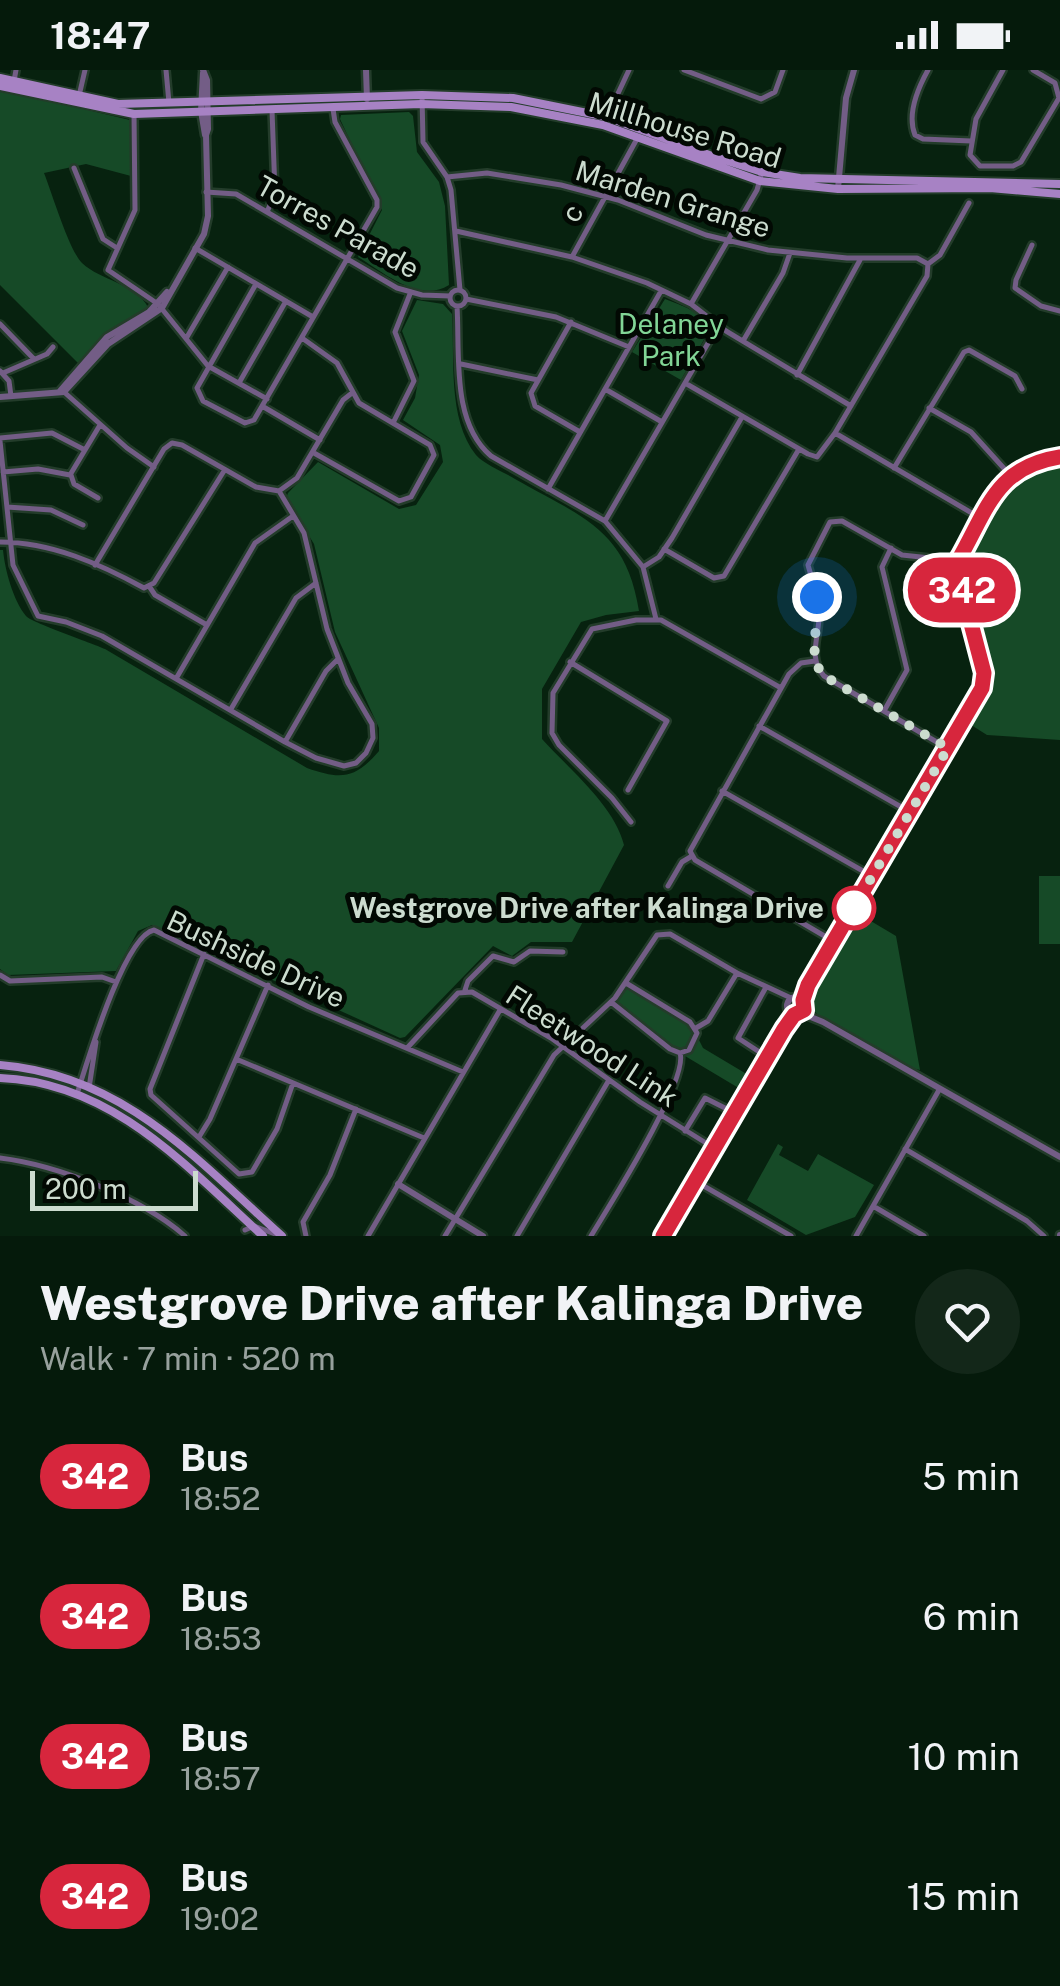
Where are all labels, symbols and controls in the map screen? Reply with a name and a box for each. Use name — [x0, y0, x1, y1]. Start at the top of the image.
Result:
text: 18:47 — [50, 13, 151, 58]
street label: Millhouse Road — [585, 85, 785, 174]
street label: Marden Grange — [572, 153, 774, 244]
street label: Torres Parade — [251, 168, 425, 285]
street label: c — [553, 198, 590, 228]
park label: Delaney Park — [618, 307, 724, 372]
line badge: 342 — [904, 558, 1020, 622]
text: 342 — [928, 570, 996, 611]
your location — [792, 572, 842, 622]
marker: Westgrove Drive after Kalinga Drive — [833, 887, 875, 929]
place label: Westgrove Drive after Kalinga Drive — [350, 891, 824, 924]
street label: Bushside Drive — [162, 903, 350, 1014]
street label: Fleetwood Link — [500, 978, 684, 1113]
scale bar — [30, 1166, 198, 1210]
text: 200 m — [45, 1172, 127, 1205]
button: heart — [915, 1269, 1020, 1374]
text: Westgrove Drive after Kalinga Drive — [40, 1274, 863, 1331]
text: Walk · 7 min · 520 m — [40, 1340, 336, 1377]
text: Bus — [180, 1435, 249, 1480]
text: 5 min — [922, 1454, 1020, 1499]
text: 342 — [61, 1456, 129, 1497]
text: 18:52 — [180, 1480, 261, 1517]
text: Bus — [180, 1575, 249, 1620]
text: 6 min — [923, 1594, 1020, 1639]
text: 342 — [61, 1596, 129, 1637]
text: 18:53 — [180, 1620, 262, 1657]
text: Bus — [180, 1715, 249, 1760]
text: 10 min — [908, 1734, 1020, 1779]
text: 342 — [61, 1736, 129, 1777]
text: 18:57 — [180, 1760, 261, 1797]
text: Bus — [180, 1855, 249, 1900]
text: 15 min — [907, 1874, 1020, 1919]
text: 342 — [61, 1876, 129, 1917]
text: 19:02 — [180, 1900, 259, 1937]

